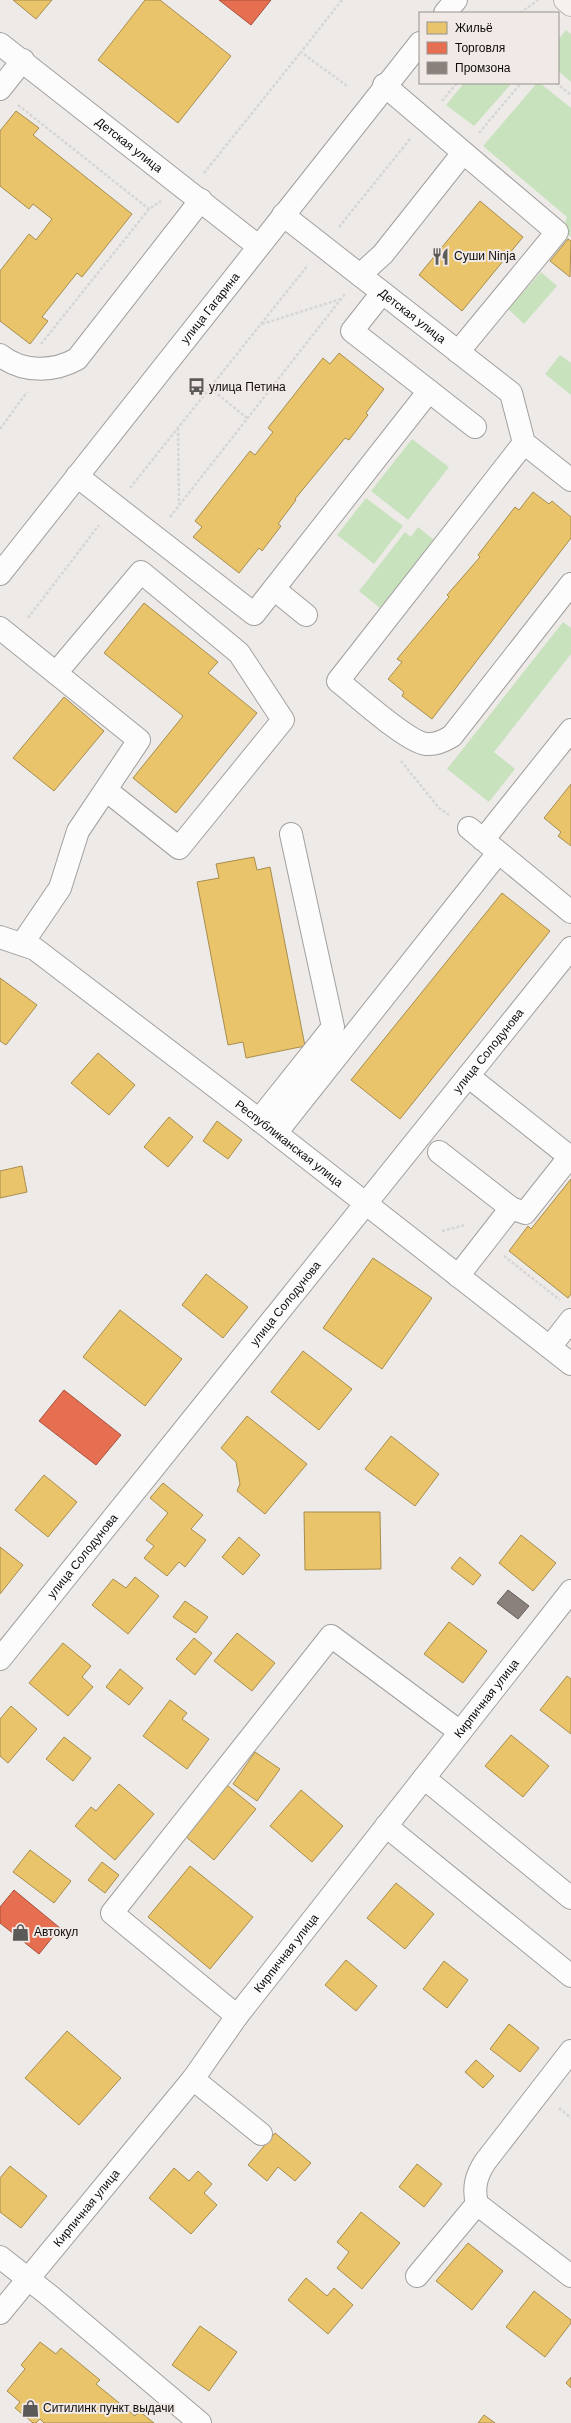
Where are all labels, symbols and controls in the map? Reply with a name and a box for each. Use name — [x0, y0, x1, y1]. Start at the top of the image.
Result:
legend — [419, 12, 559, 84]
text: Жильё — [455, 21, 493, 35]
text: Торговля — [455, 41, 505, 55]
text: Промзона — [455, 61, 511, 75]
street label: Детская улица — [93, 115, 166, 176]
restaurant icon: Суши Ninja — [431, 246, 451, 266]
place label: Суши Ninja — [454, 249, 516, 263]
street label: улица Гагарина — [178, 270, 243, 346]
street label: Детская улица — [376, 286, 449, 347]
bus stop icon: улица Петина — [186, 377, 206, 397]
place label: улица Петина — [209, 380, 286, 394]
street label: улица Солодунова — [450, 1006, 527, 1096]
street label: Республиканская улица — [232, 1097, 346, 1190]
street label: улица Солодунова — [247, 1258, 324, 1349]
street label: улица Солодунова — [45, 1511, 121, 1601]
street label: Кирпичная улица — [451, 1656, 522, 1741]
street label: Кирпичная улица — [251, 1911, 322, 1995]
shop icon: Автокул — [11, 1922, 31, 1942]
place label: Автокул — [34, 1925, 78, 1939]
street label: Кирпичная улица — [51, 2166, 123, 2250]
shop icon: Ситилинк пункт выдачи — [20, 2398, 40, 2418]
place label: Ситилинк пункт выдачи — [43, 2401, 174, 2415]

